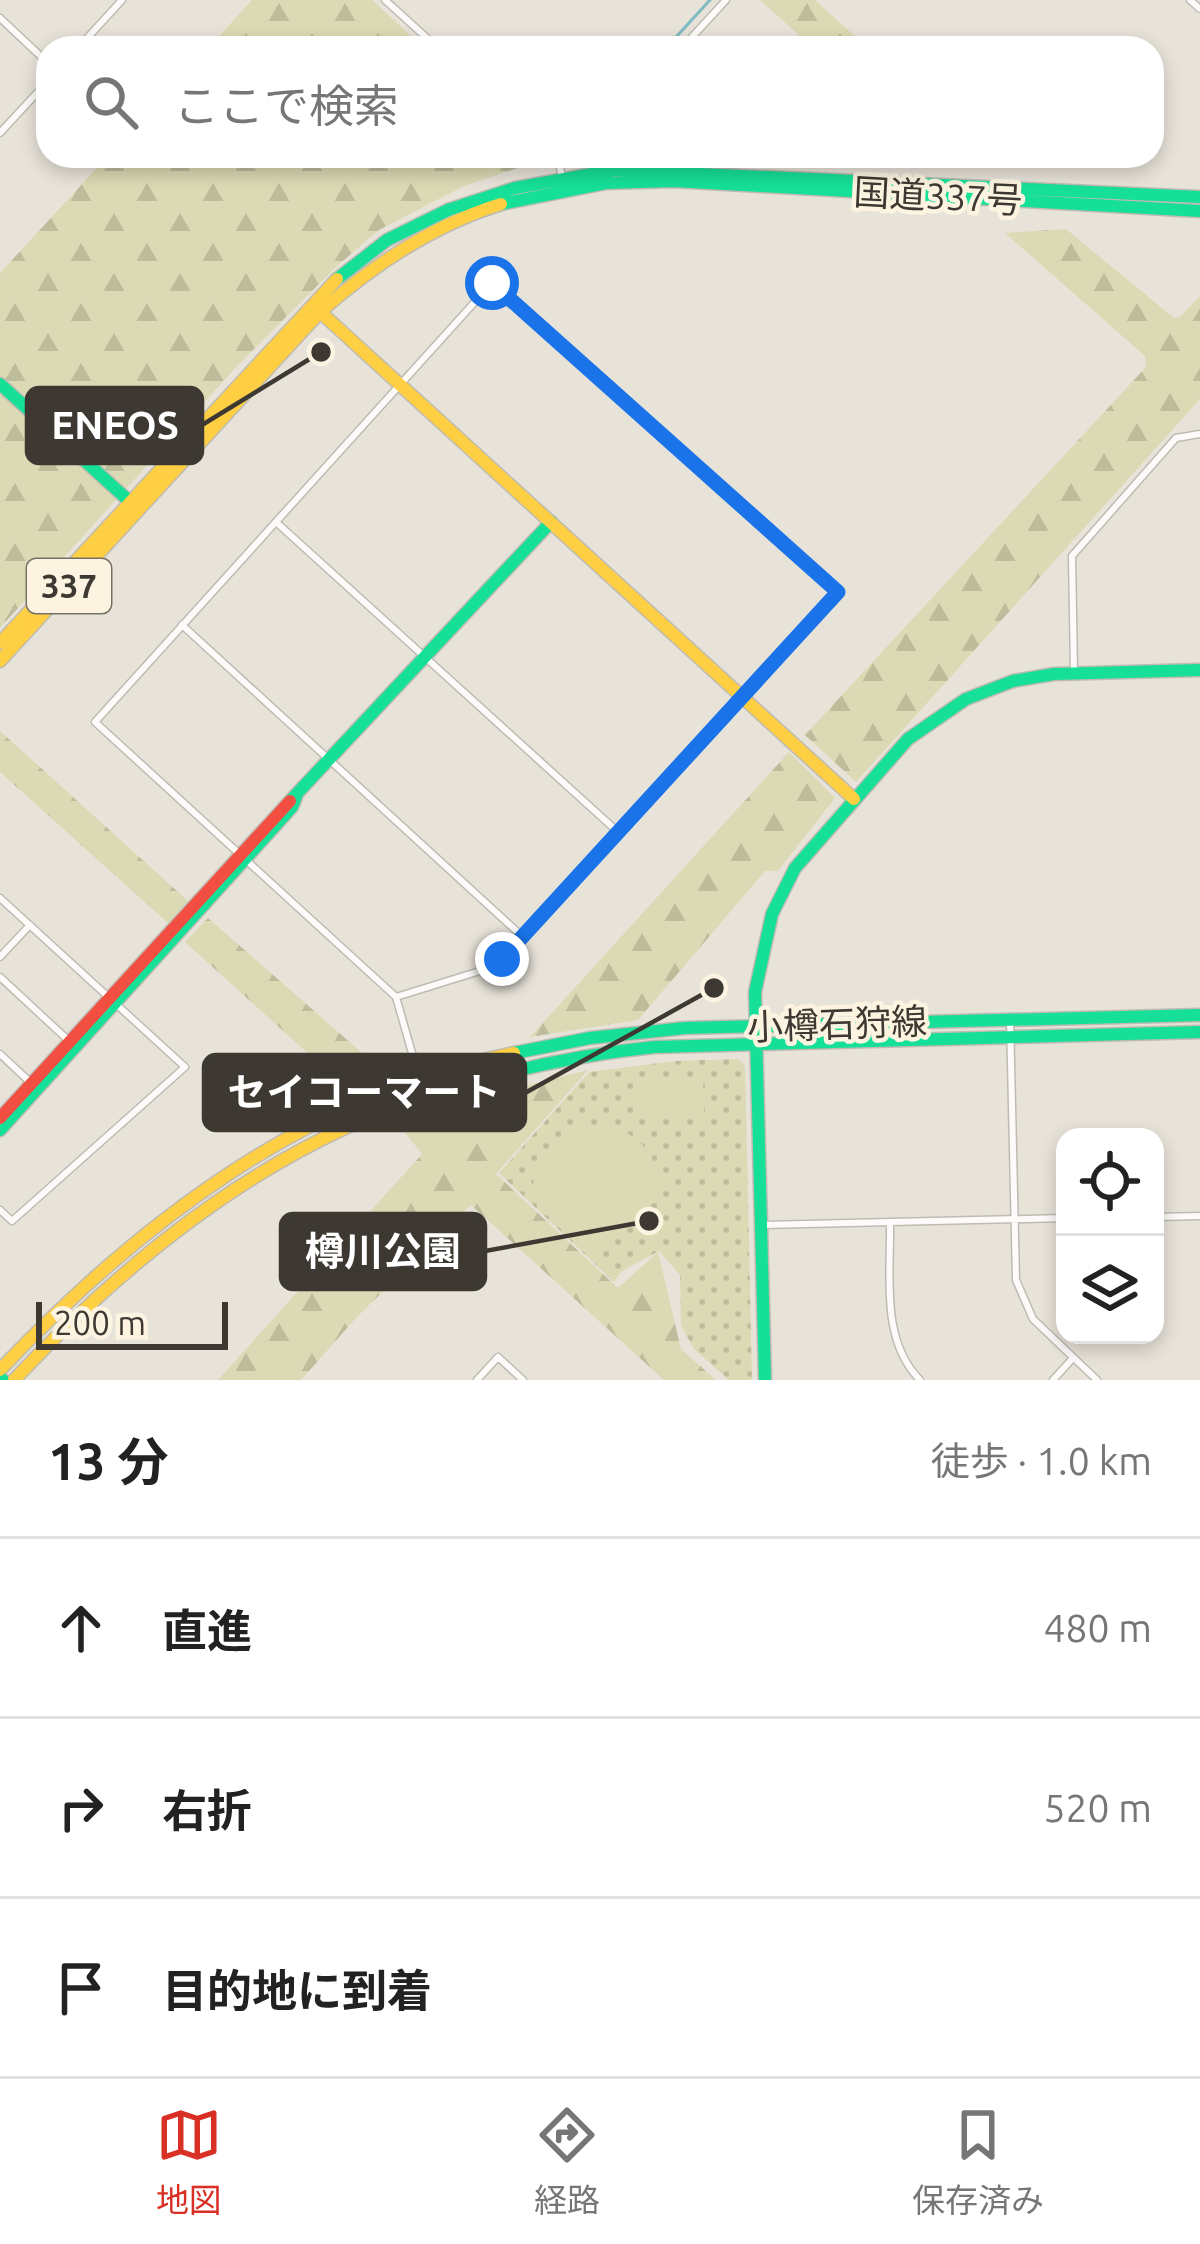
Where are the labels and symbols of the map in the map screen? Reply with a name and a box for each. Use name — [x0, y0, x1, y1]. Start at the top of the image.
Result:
street label: 国道337号 — [853, 171, 1023, 220]
route start — [465, 256, 519, 310]
callout: ENEOS — [27, 388, 202, 463]
text: ENEOS — [51, 403, 179, 446]
road number: 337 — [27, 559, 111, 613]
route end — [475, 932, 529, 986]
street label: 小樽石狩線 — [746, 1000, 928, 1047]
callout: セイコーマート — [204, 1055, 525, 1130]
text: セイコーマート — [227, 1070, 501, 1113]
callout: 樽川公園 — [281, 1214, 485, 1289]
text: 樽川公園 — [305, 1229, 461, 1272]
scale bar — [36, 1296, 228, 1349]

